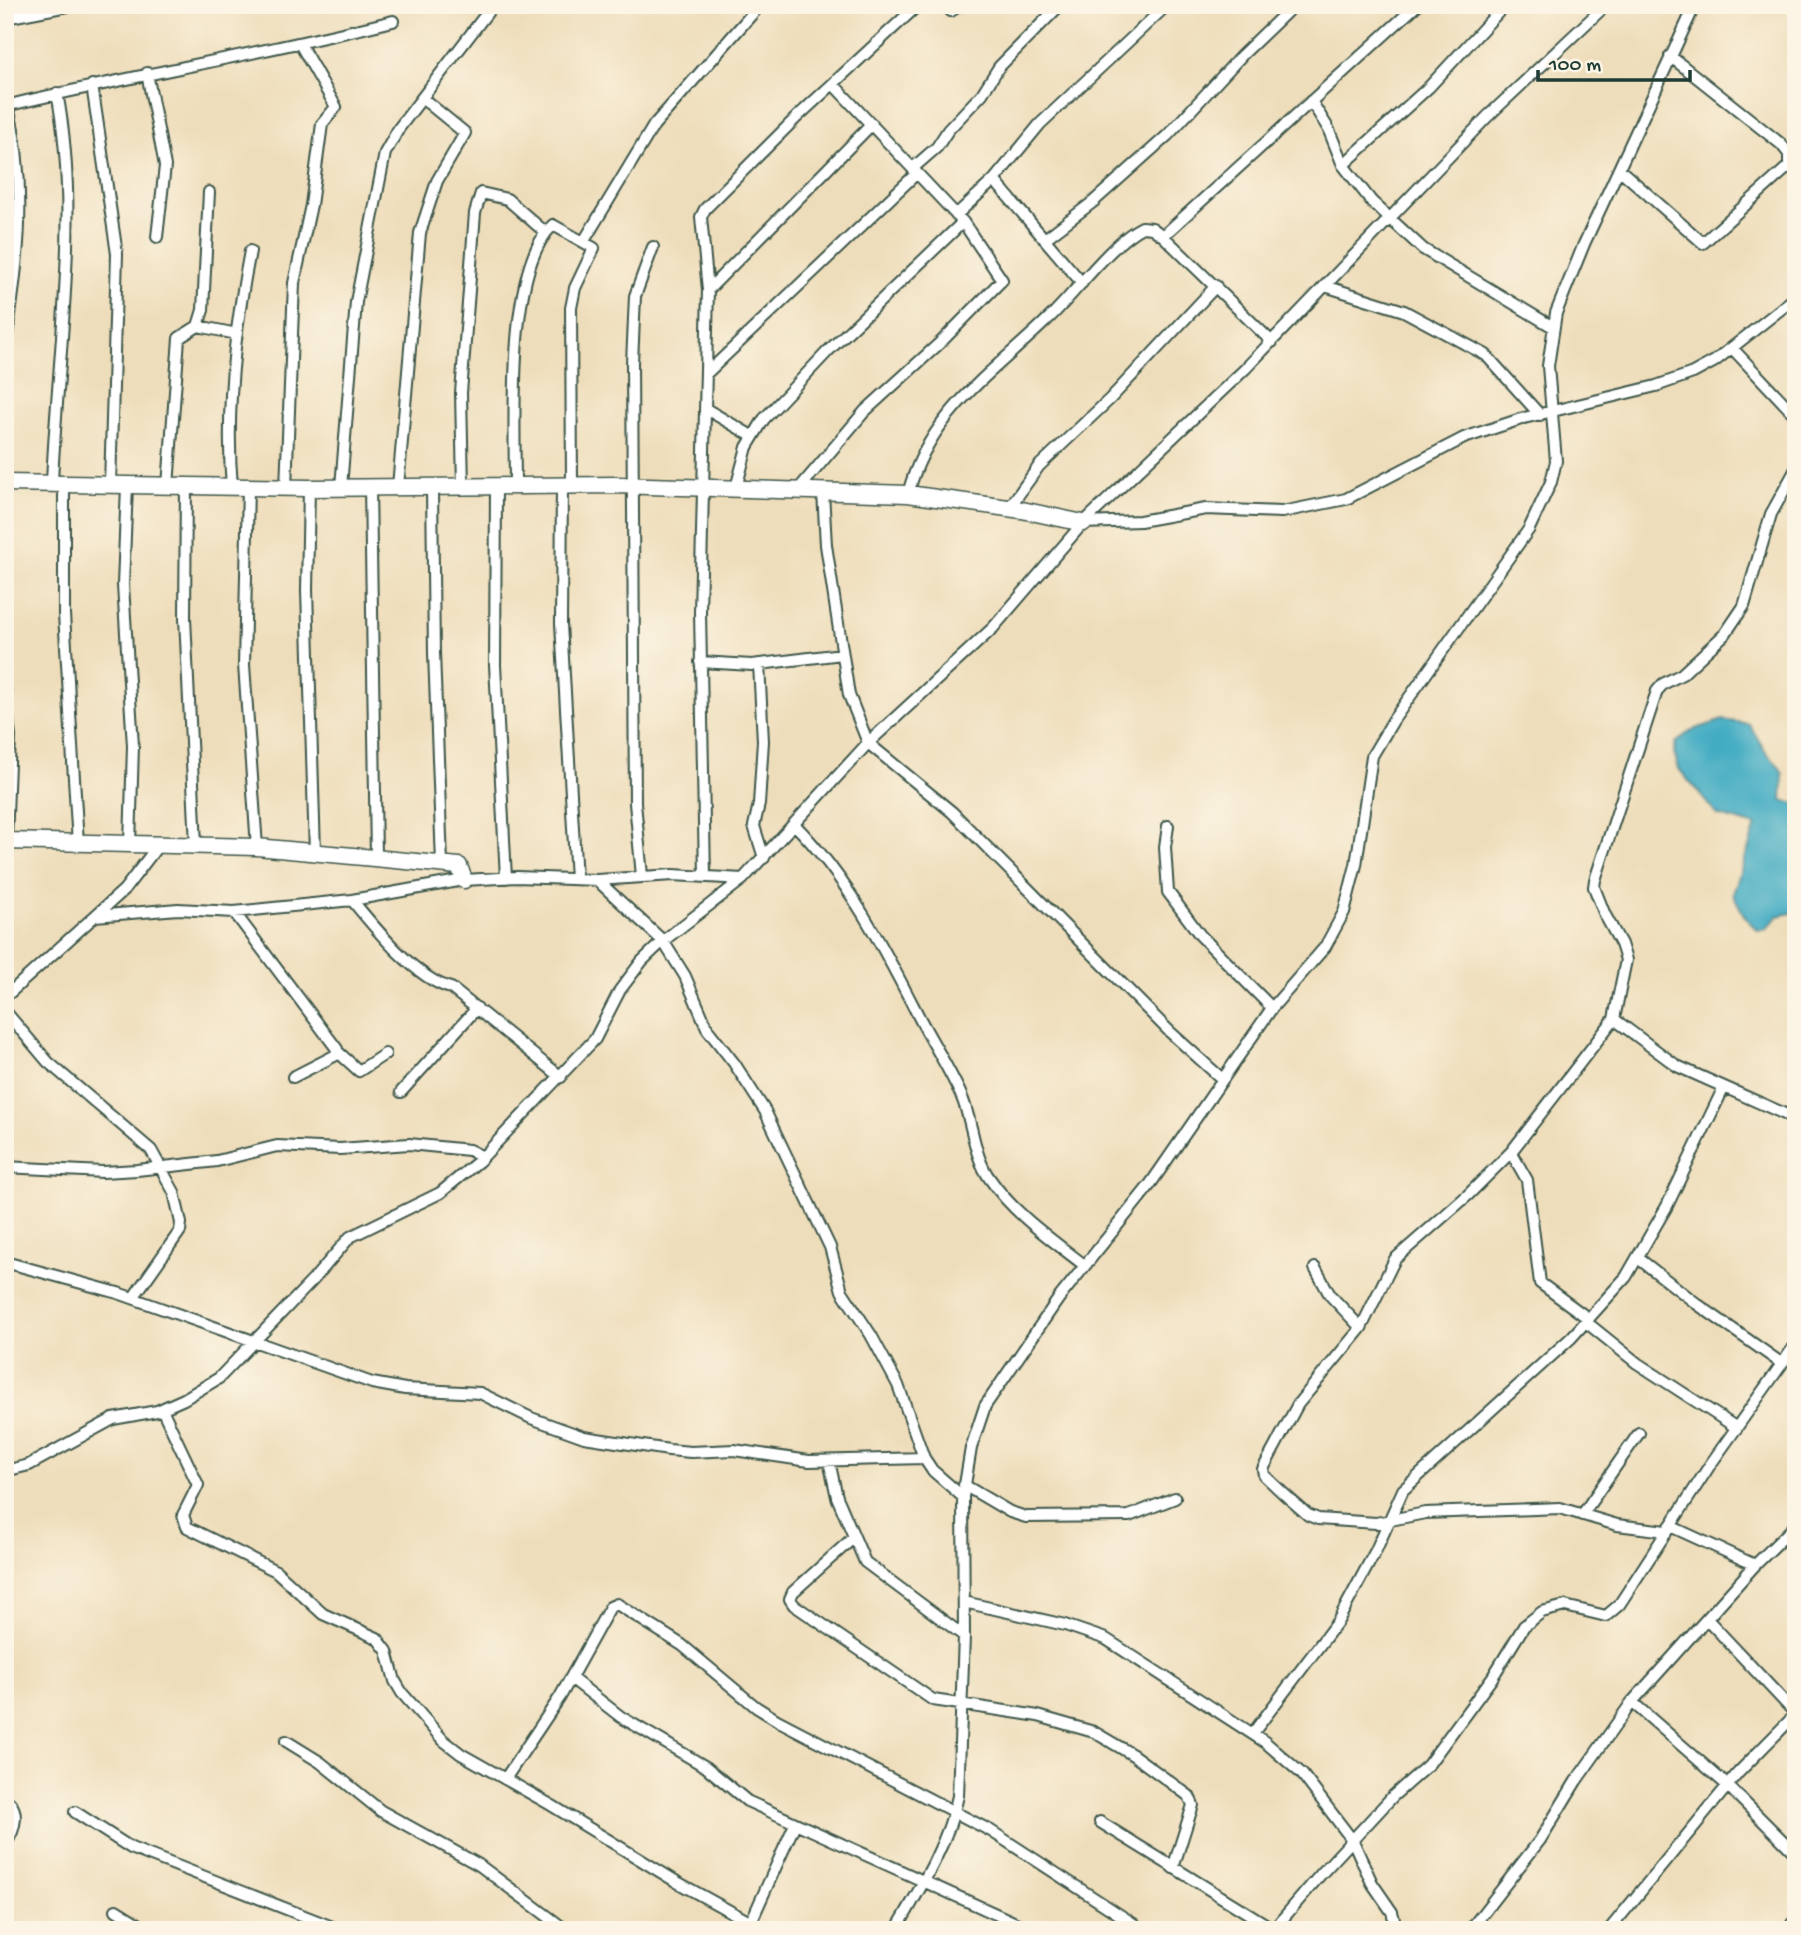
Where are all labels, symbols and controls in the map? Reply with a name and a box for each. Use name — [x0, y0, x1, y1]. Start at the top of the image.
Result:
scale bar — [1538, 38, 1691, 82]
text: 100 m — [1548, 54, 1601, 79]

